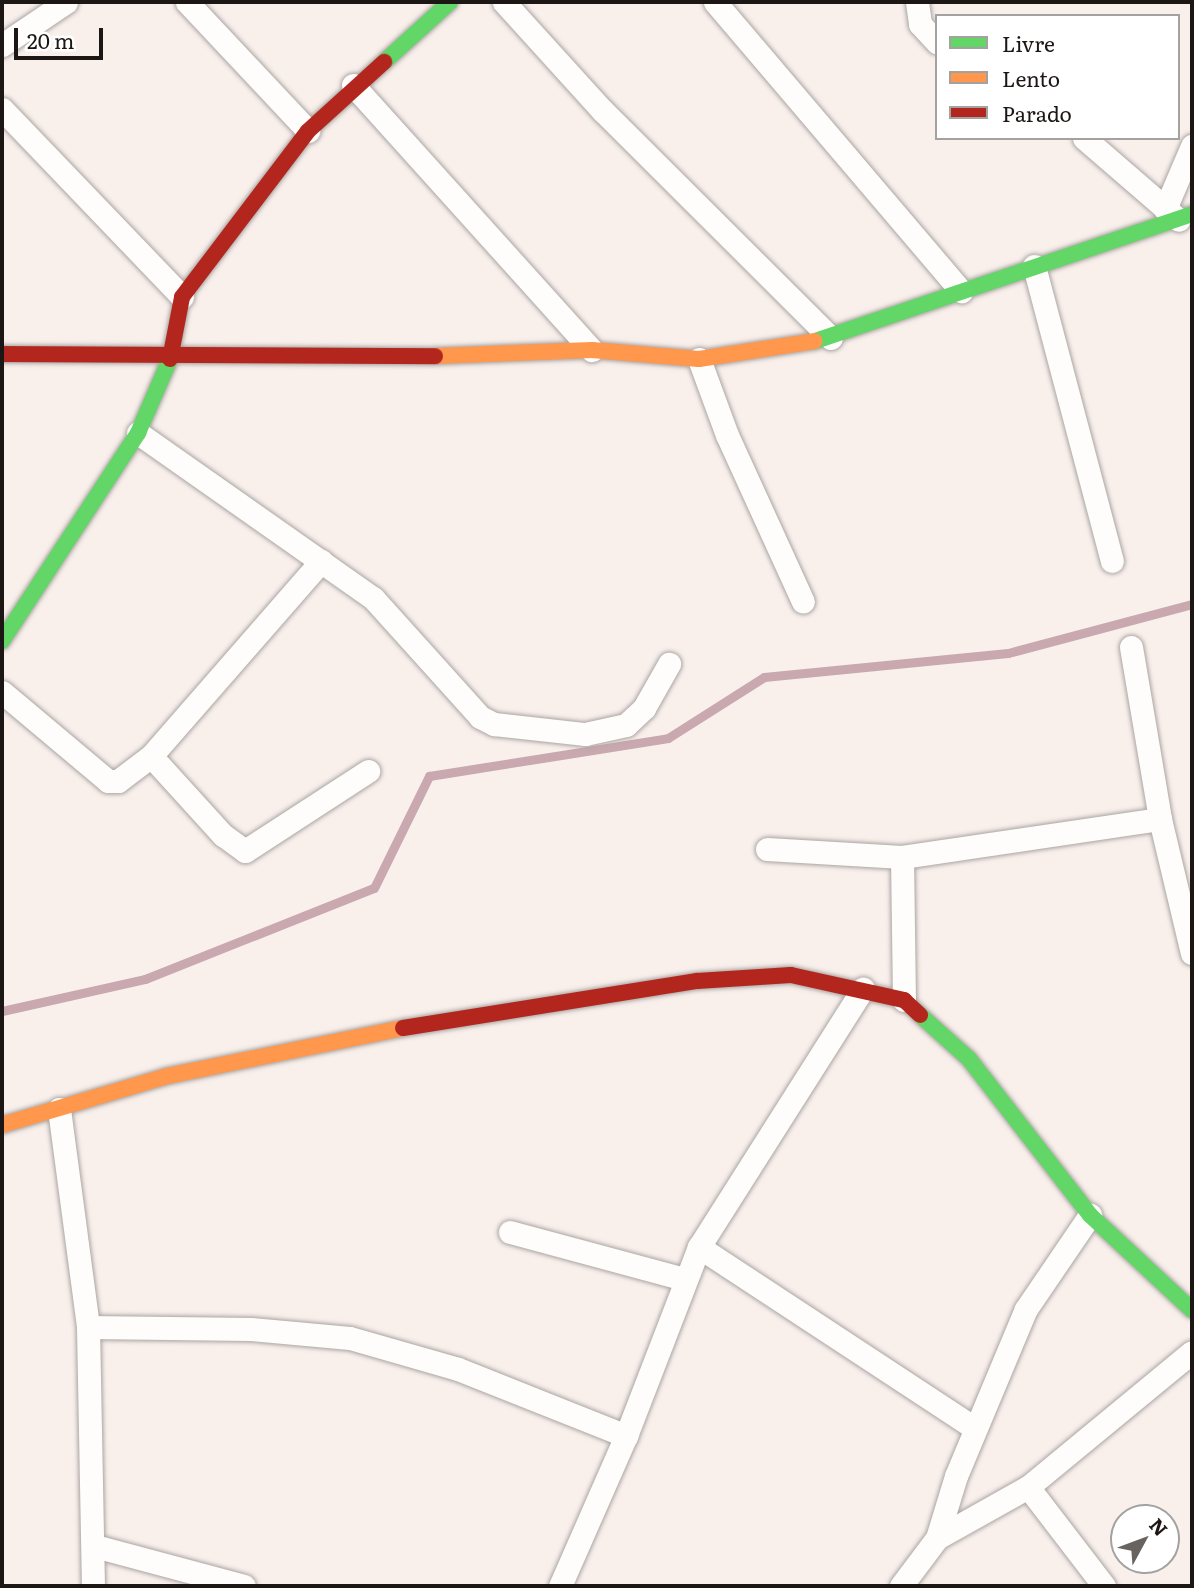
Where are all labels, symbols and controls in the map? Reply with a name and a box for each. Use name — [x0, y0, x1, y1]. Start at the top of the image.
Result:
scale bar — [18, 14, 107, 58]
legend — [935, 14, 1180, 140]
text: 20 m — [27, 24, 74, 55]
text: Livre — [1002, 27, 1055, 58]
text: Lento — [1002, 62, 1060, 93]
text: Parado — [1002, 97, 1072, 128]
north arrow — [1110, 1504, 1180, 1574]
text: N — [1144, 1511, 1175, 1542]

